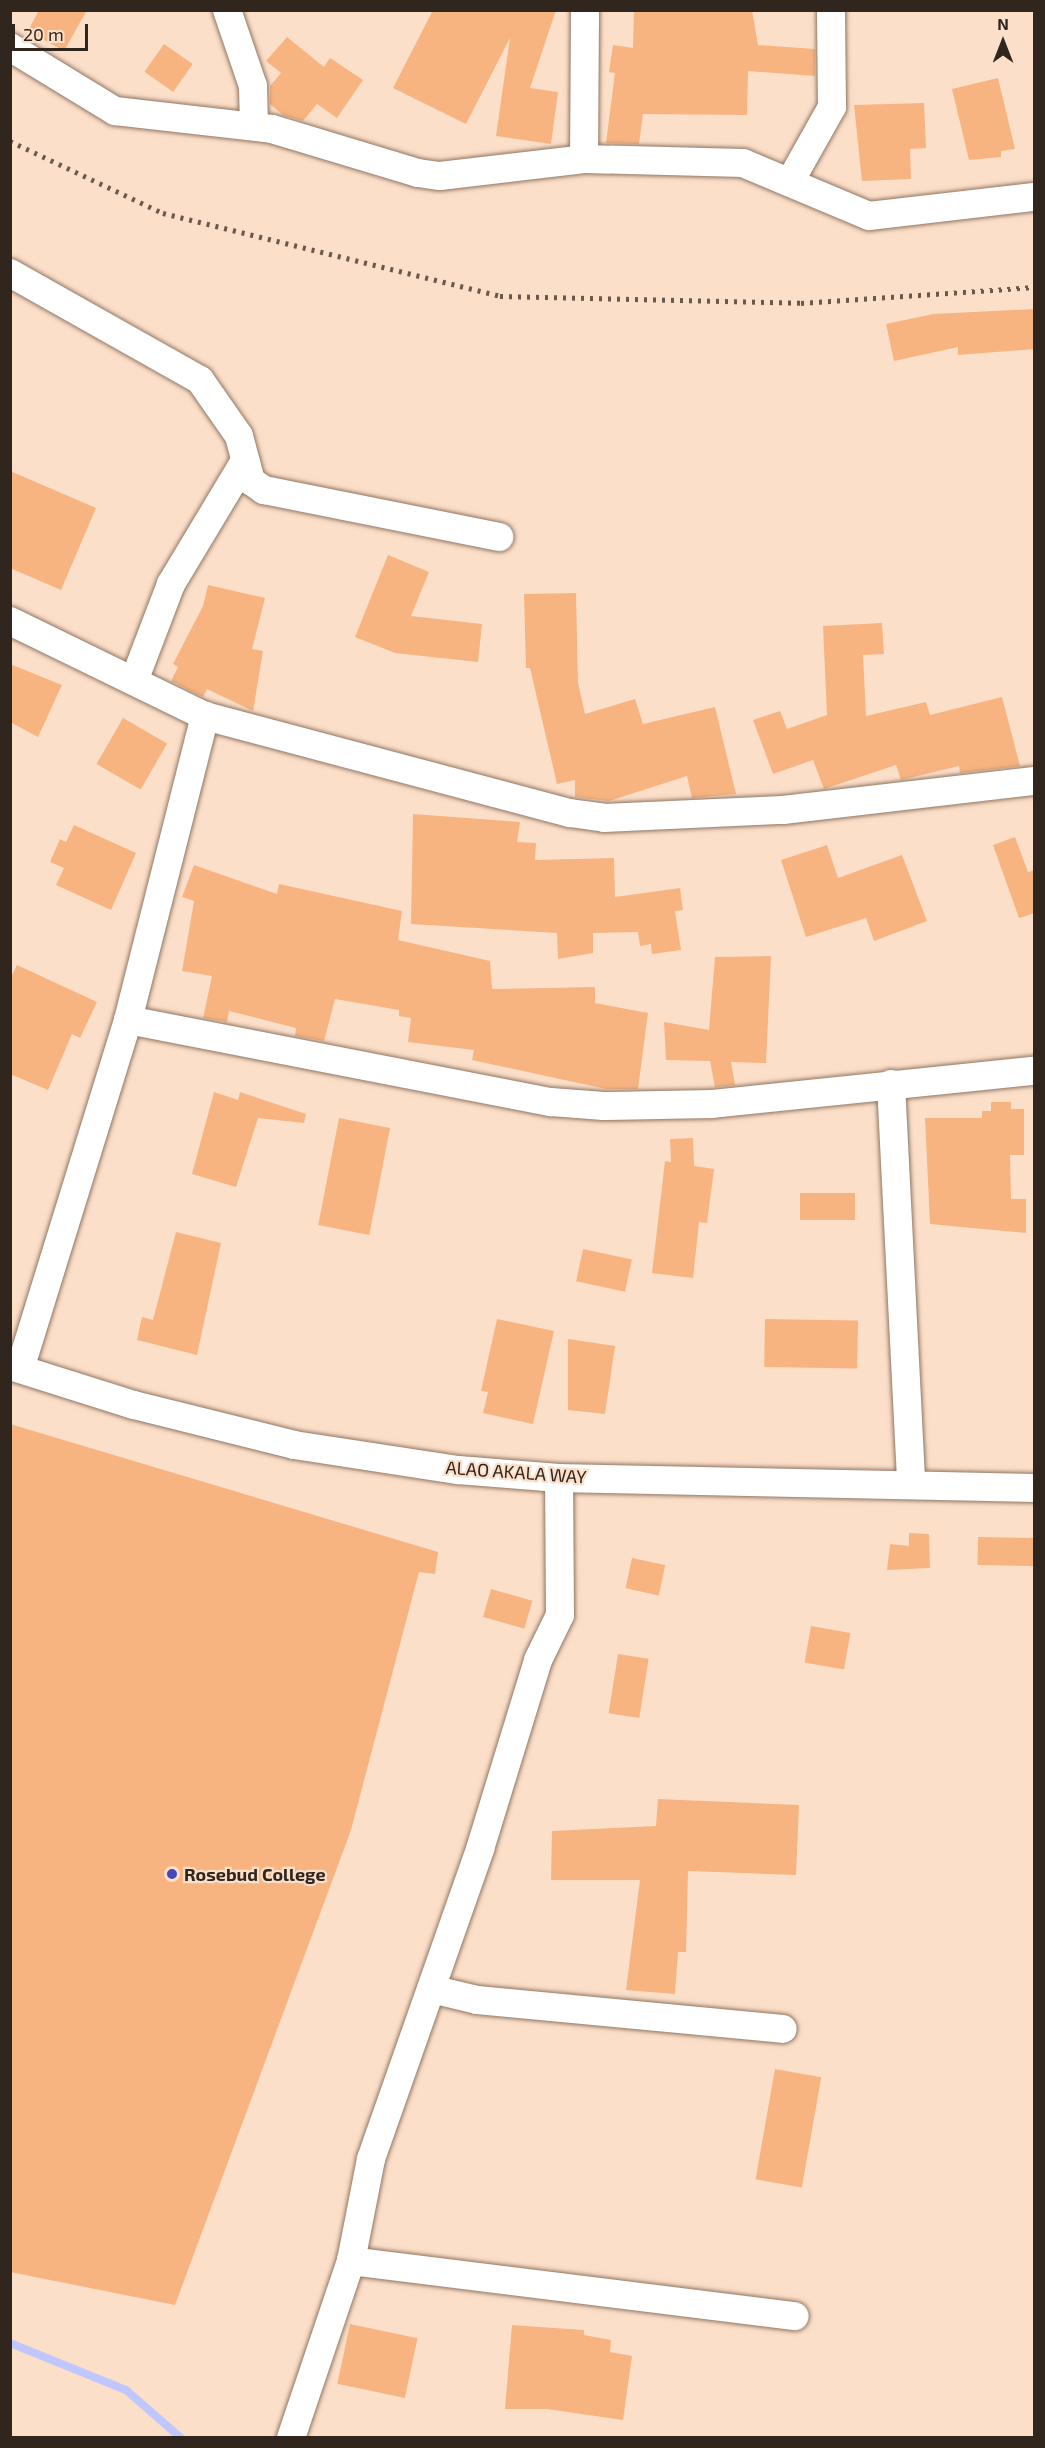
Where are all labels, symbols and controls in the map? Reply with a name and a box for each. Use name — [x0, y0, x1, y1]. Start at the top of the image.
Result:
scale bar — [15, 12, 92, 50]
north arrow — [973, 12, 1033, 72]
text: N — [997, 14, 1009, 33]
text: 20 m — [23, 23, 64, 45]
street label: ALAO AKALA WAY — [444, 1456, 588, 1488]
place label: Rosebud College — [184, 1863, 326, 1885]
marker: Rosebud College — [165, 1867, 179, 1881]

